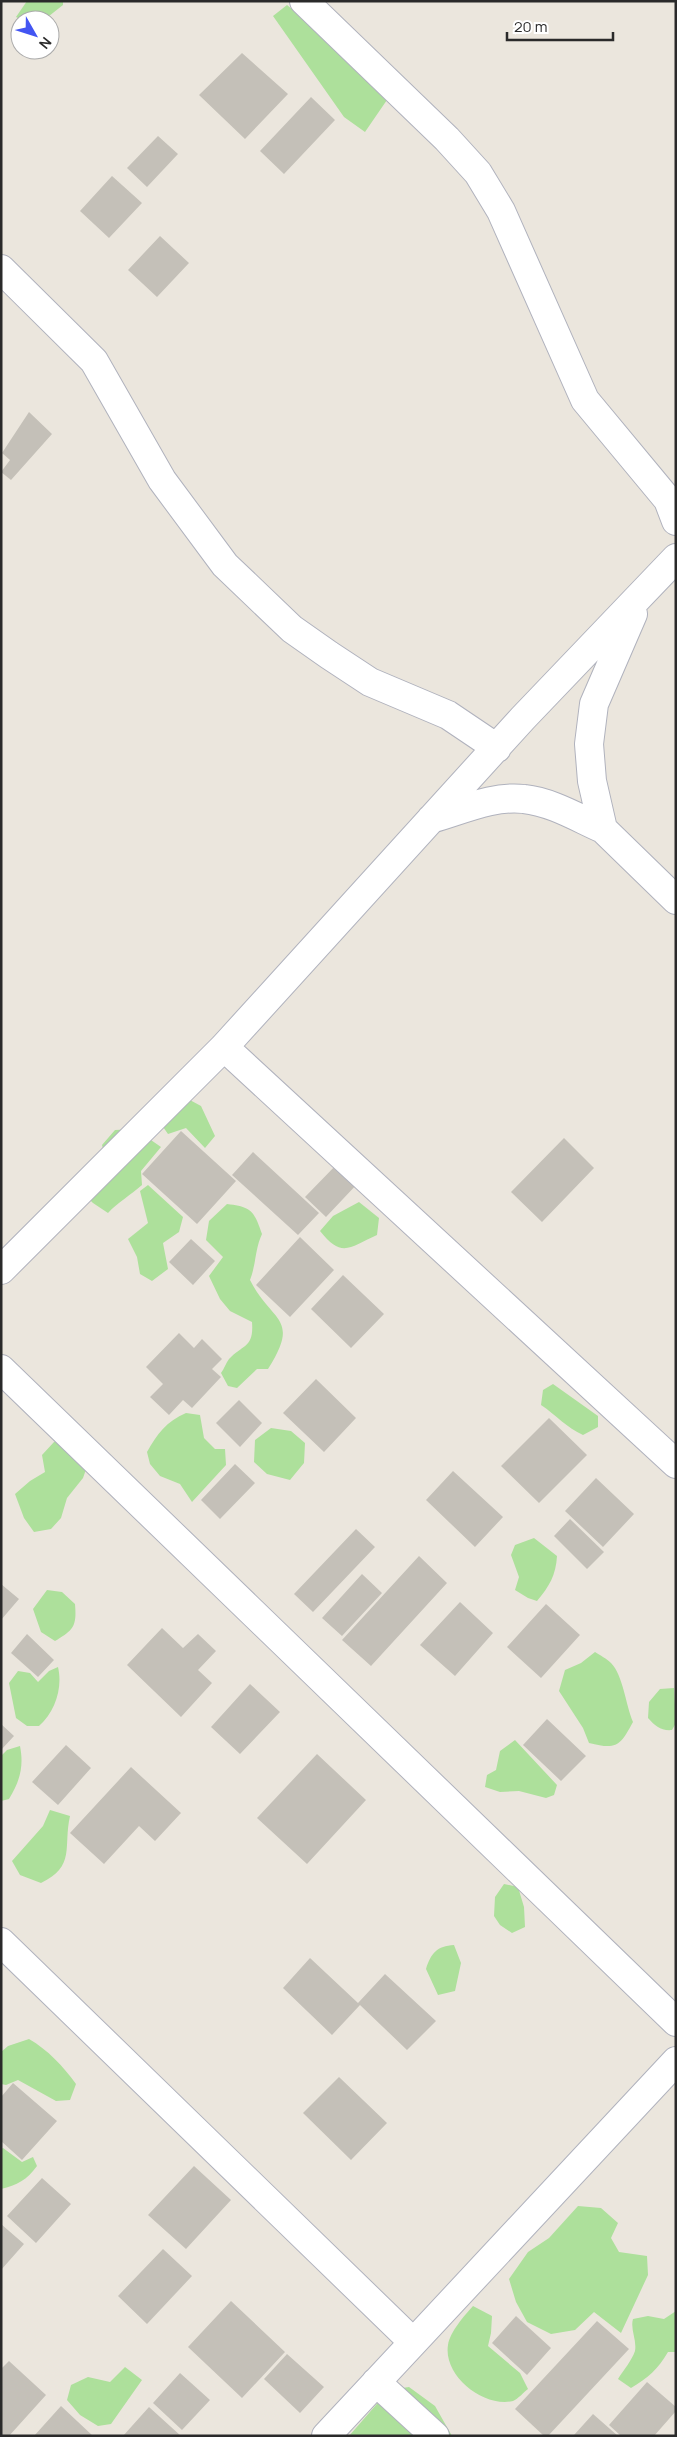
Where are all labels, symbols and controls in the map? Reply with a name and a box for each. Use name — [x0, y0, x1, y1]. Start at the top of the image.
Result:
north arrow — [10, 10, 60, 60]
scale bar — [507, 10, 613, 42]
text: 20 m — [514, 16, 547, 37]
text: N — [35, 34, 56, 53]

